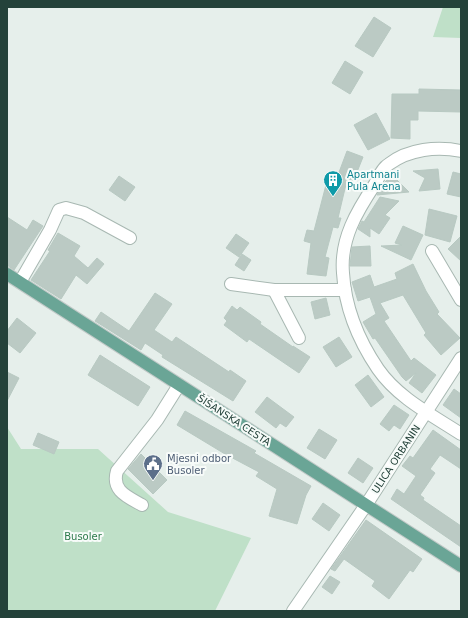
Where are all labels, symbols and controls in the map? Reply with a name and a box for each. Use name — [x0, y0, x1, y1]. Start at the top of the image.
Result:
building icon: Apartmani Pula Arena — [322, 169, 344, 197]
place label: Apartmani Pula Arena — [347, 169, 401, 192]
street label: ŠIŠANSKA CESTA — [195, 391, 273, 448]
street label: ULICA ORBANIN — [370, 423, 422, 495]
public building icon: Mjesni odbor Busoler — [142, 453, 164, 481]
place label: Mjesni odbor Busoler — [167, 453, 232, 476]
park label: Busoler — [64, 531, 103, 542]

